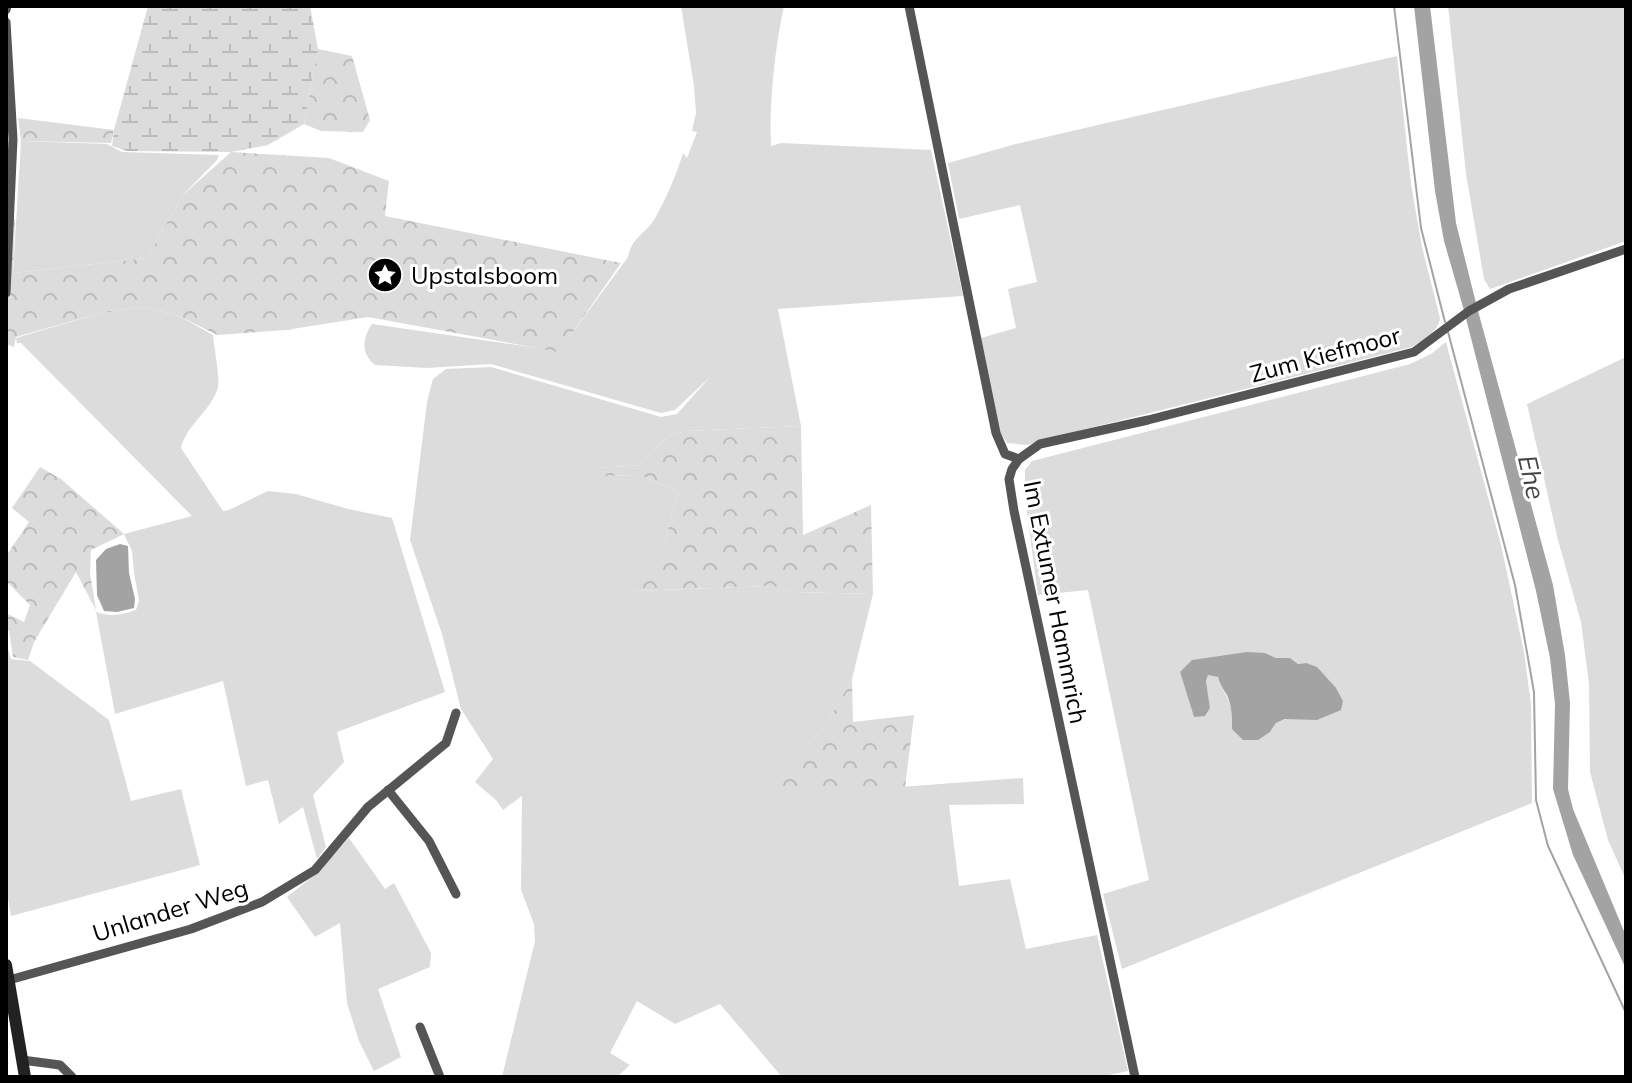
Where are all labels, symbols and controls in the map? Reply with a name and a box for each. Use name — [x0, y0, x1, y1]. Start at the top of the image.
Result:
place icon: Upstalsboom — [366, 256, 404, 294]
place label: Upstalsboom — [411, 260, 558, 290]
street label: Zum Kiefmoor — [1246, 319, 1404, 388]
water label: Ehe — [1511, 452, 1553, 502]
street label: Im Extumer Hammrich — [1018, 478, 1094, 726]
street label: Unlander Weg — [89, 872, 251, 948]

